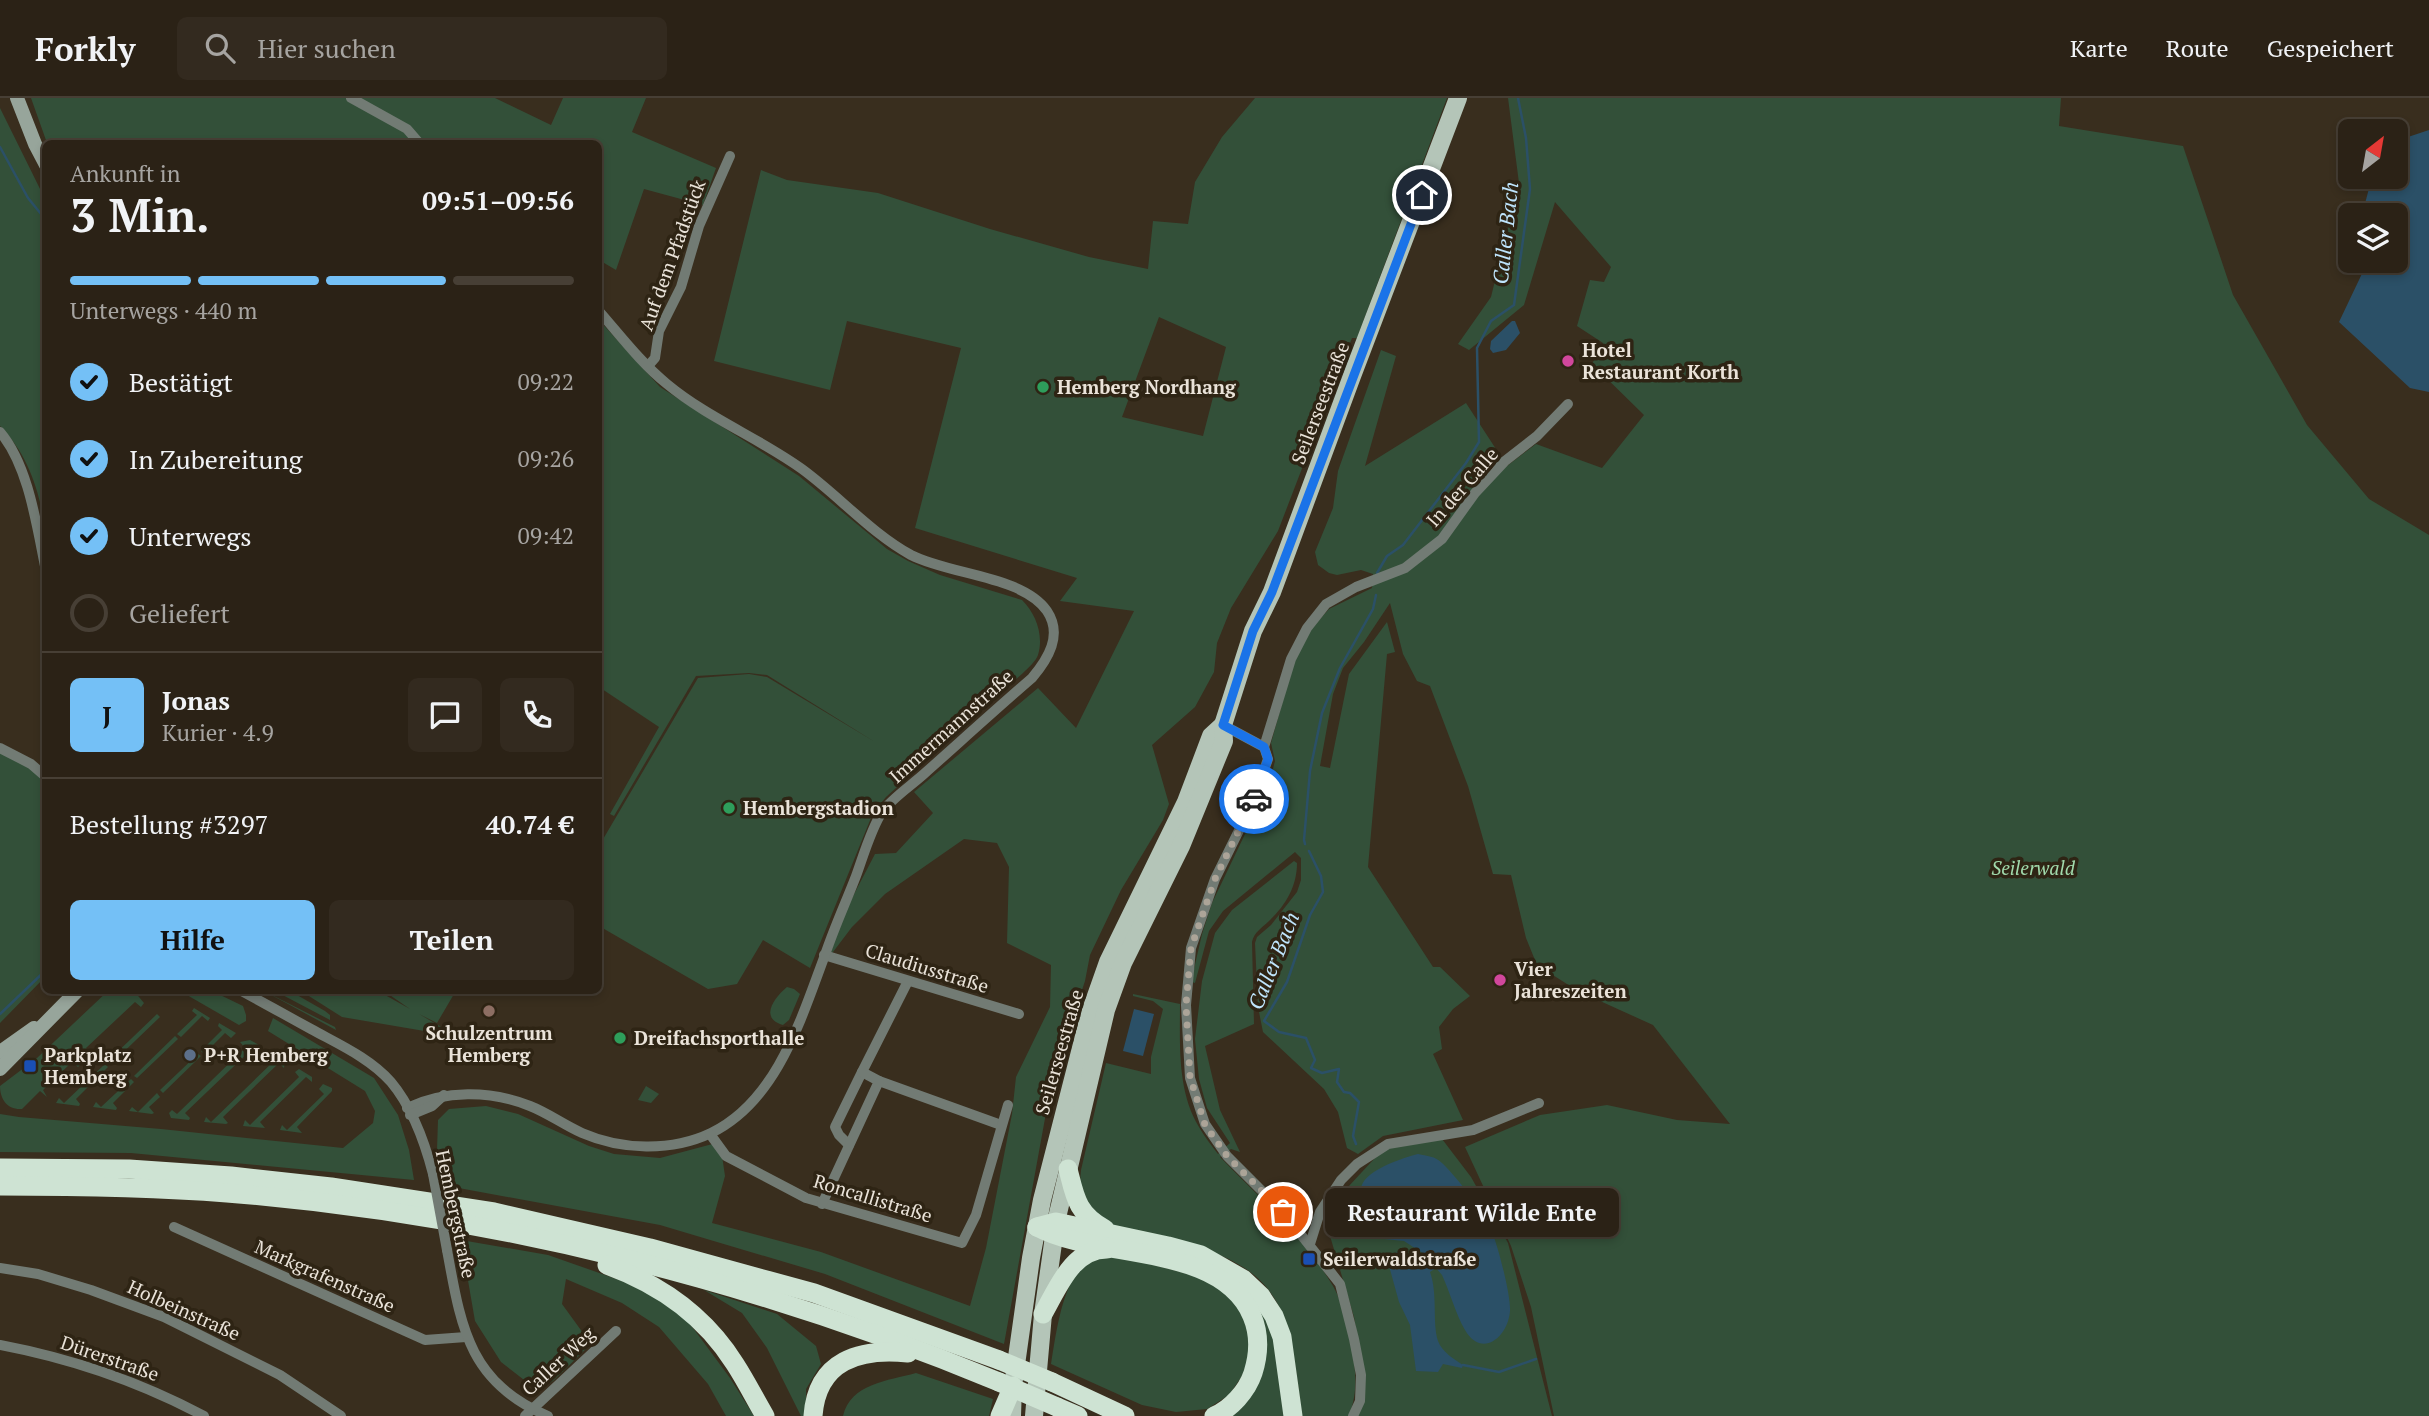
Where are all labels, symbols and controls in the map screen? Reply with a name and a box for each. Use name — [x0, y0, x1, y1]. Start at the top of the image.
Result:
search box — [177, 17, 667, 80]
text: Forkly — [35, 27, 135, 70]
icon: search — [201, 29, 239, 67]
text: Hier suchen — [257, 31, 396, 65]
text: Karte — [2070, 32, 2128, 64]
text: Route — [2166, 32, 2229, 64]
text: Gespeichert — [2267, 32, 2394, 64]
north arrow — [2338, 119, 2408, 189]
map controls — [2338, 119, 2408, 273]
text: Ankunft in — [70, 158, 180, 189]
pin — [1392, 165, 1452, 225]
street label: Auf dem Pfadstück — [633, 176, 711, 334]
icon: home — [1403, 176, 1441, 214]
water label: Caller Bach — [1486, 180, 1524, 286]
text: 09:51–09:56 — [422, 183, 574, 217]
text: 3 Min. — [70, 184, 210, 245]
button: layers — [2338, 203, 2408, 273]
text: Unterwegs · 440 m — [70, 295, 257, 326]
place label: Hotel Restaurant Korth — [1582, 337, 1739, 384]
street label: Seilerseestraße — [1285, 338, 1354, 468]
marker: Hotel Restaurant Korth — [1560, 353, 1576, 369]
icon: check — [70, 363, 108, 401]
text: Bestätigt — [129, 365, 233, 399]
text: 09:22 — [517, 366, 574, 397]
place label: Hemberg Nordhang — [1057, 374, 1237, 399]
marker: Hemberg Nordhang — [1035, 379, 1051, 395]
icon: check — [70, 440, 108, 478]
text: In Zubereitung — [129, 442, 303, 476]
street label: In der Calle — [1420, 442, 1503, 532]
text: 09:26 — [517, 443, 574, 474]
icon: check — [70, 517, 108, 555]
text: Unterwegs — [129, 519, 252, 553]
text: 09:42 — [517, 520, 574, 551]
text: Geliefert — [129, 596, 230, 630]
street label: Immermannstraße — [883, 663, 1018, 788]
button: chat — [408, 678, 482, 752]
button: phone — [500, 678, 574, 752]
text: Jonas — [162, 683, 230, 717]
text: J — [102, 698, 112, 732]
text: Kurier · 4.9 — [162, 717, 274, 748]
courier — [1219, 764, 1289, 834]
icon: car — [1235, 780, 1273, 818]
place label: Hembergstadion — [743, 795, 894, 820]
marker: Hembergstadion — [721, 800, 737, 816]
text: Bestellung #3297 — [70, 807, 268, 841]
text: 40.74 € — [486, 807, 574, 841]
park label: Seilerwald — [1991, 855, 2076, 880]
button: Hilfe — [70, 900, 315, 980]
button: Teilen — [329, 900, 574, 980]
water label: Caller Bach — [1241, 908, 1305, 1014]
street label: Claudiusstraße — [862, 937, 992, 998]
place label: Vier Jahreszeiten — [1514, 956, 1627, 1003]
marker: Vier Jahreszeiten — [1492, 972, 1508, 988]
street label: Seilerseestraße — [1029, 986, 1088, 1117]
marker: Schulzentrum Hemberg — [481, 1003, 497, 1019]
place label: Schulzentrum Hemberg — [425, 1020, 553, 1067]
place label: Dreifachsporthalle — [634, 1025, 804, 1050]
marker: Dreifachsporthalle — [612, 1030, 628, 1046]
place label: Parkplatz Hemberg — [44, 1042, 132, 1089]
place label: P+R Hemberg — [204, 1042, 329, 1067]
marker: P+R Hemberg — [182, 1047, 198, 1063]
marker: Parkplatz Hemberg — [22, 1058, 38, 1074]
street label: Hembergstraße — [431, 1147, 482, 1280]
street label: Roncallistraße — [811, 1168, 936, 1227]
pin — [1253, 1182, 1313, 1242]
callout: Restaurant Wilde Ente — [1325, 1188, 1619, 1236]
icon: bag — [1264, 1193, 1302, 1231]
text: Restaurant Wilde Ente — [1347, 1197, 1597, 1228]
street label: Markgrafenstraße — [251, 1233, 399, 1318]
place label: Seilerwaldstraße — [1323, 1246, 1477, 1271]
marker: Seilerwaldstraße — [1301, 1251, 1317, 1267]
street label: Holbeinstraße — [124, 1274, 244, 1346]
street label: Caller Weg — [516, 1320, 600, 1401]
street label: Dürerstraße — [58, 1329, 163, 1386]

